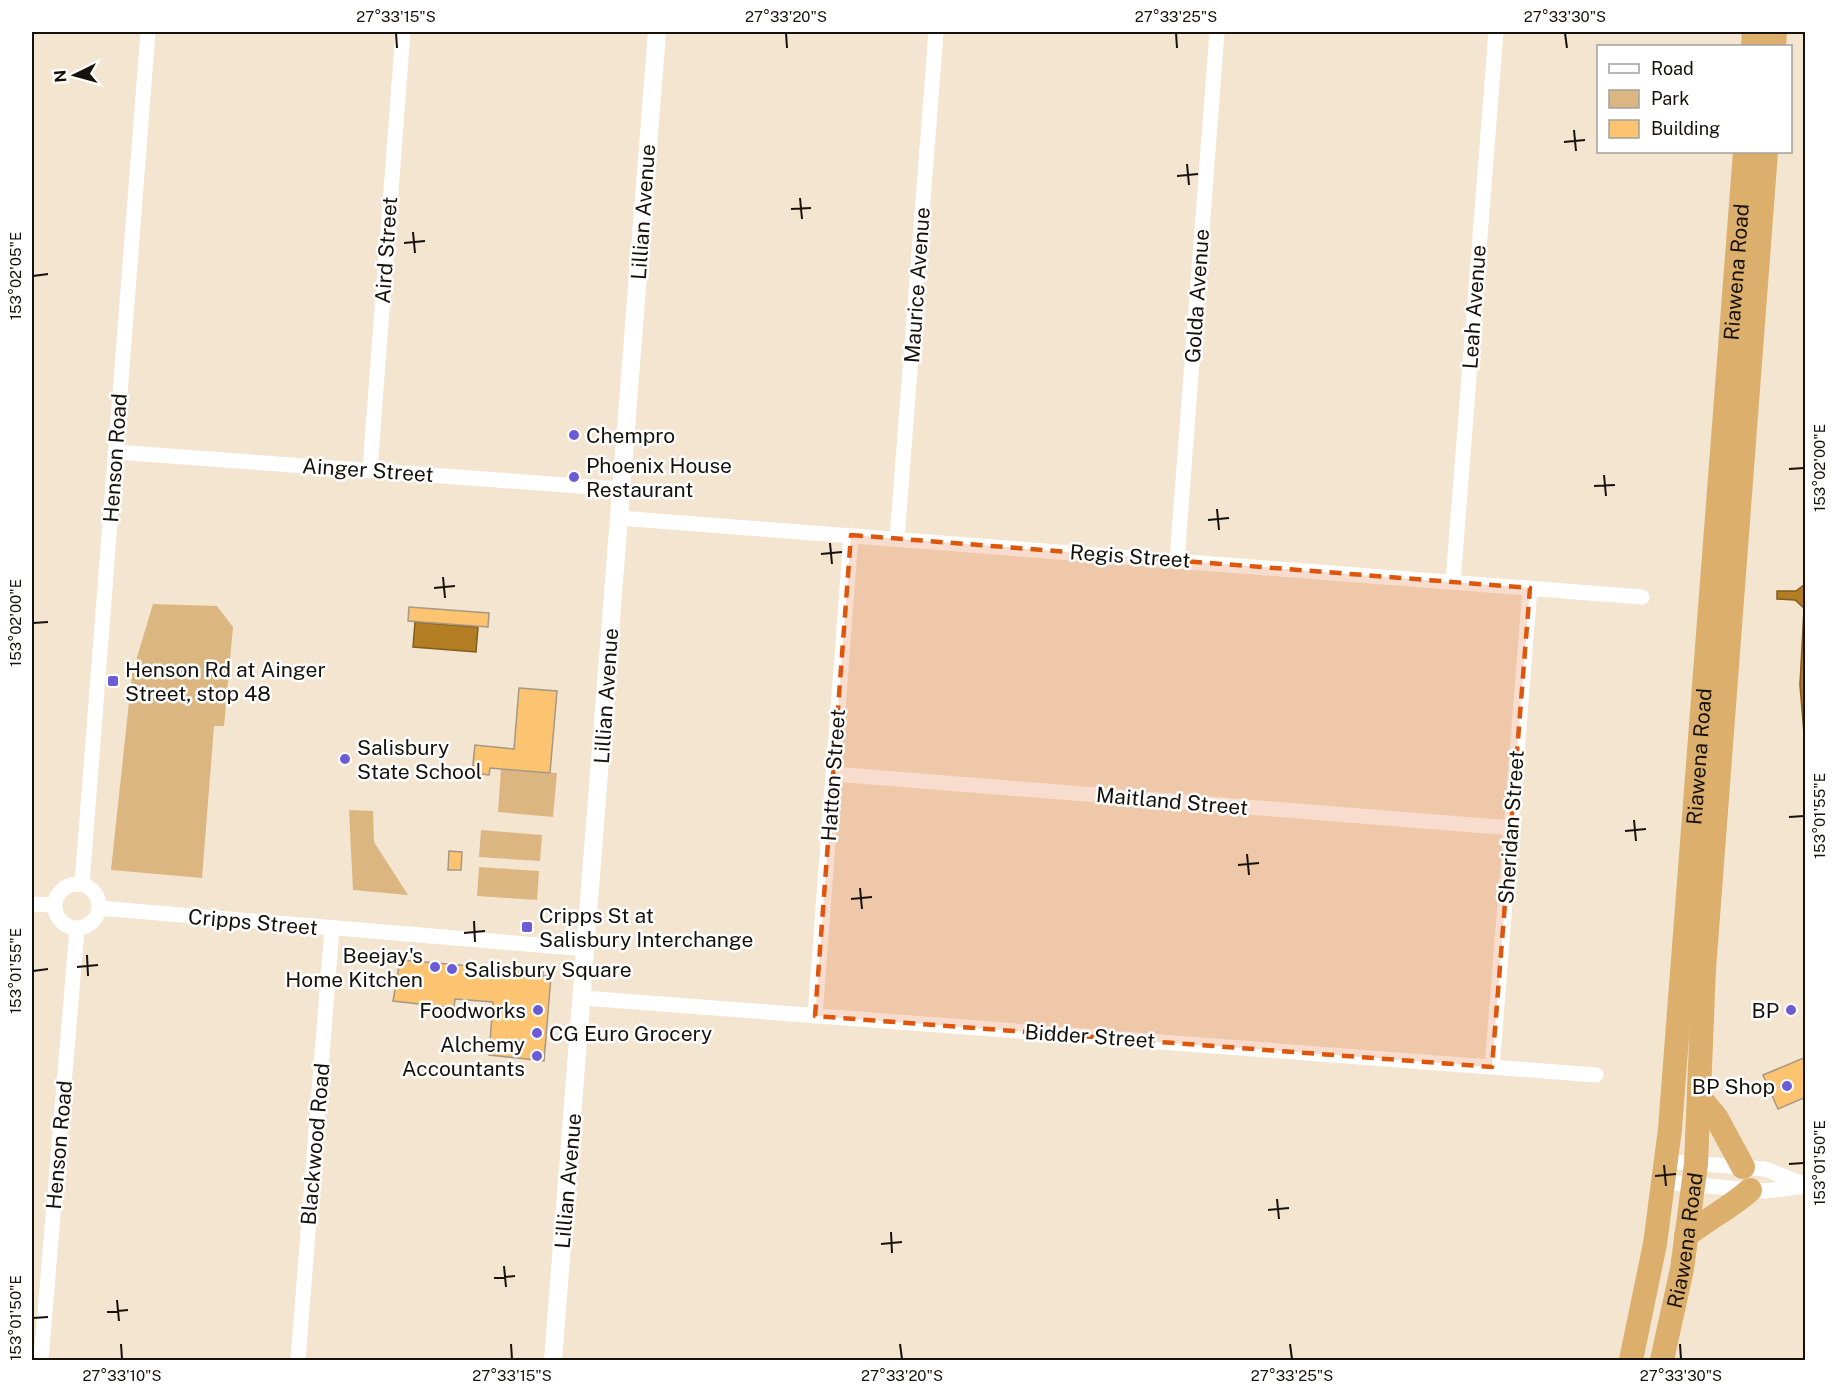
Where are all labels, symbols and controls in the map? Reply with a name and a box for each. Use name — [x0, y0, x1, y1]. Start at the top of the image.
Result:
text: 27°33'15"S — [356, 8, 436, 25]
text: 27°33'20"S — [745, 8, 827, 25]
text: 27°33'25"S — [1135, 8, 1217, 25]
text: 27°33'30"S — [1524, 8, 1606, 25]
north arrow — [45, 45, 105, 105]
legend — [1597, 45, 1792, 153]
text: Road — [1651, 58, 1694, 79]
text: N — [51, 69, 71, 83]
text: Park — [1651, 88, 1689, 109]
text: Building — [1651, 118, 1720, 139]
street label: Lillian Avenue — [626, 143, 660, 281]
street label: Aird Street — [370, 196, 402, 304]
street label: Riawena Road — [1718, 203, 1754, 341]
street label: Maurice Avenue — [899, 206, 935, 364]
street label: Golda Avenue — [1180, 228, 1214, 364]
text: 153°02'05"E — [7, 232, 24, 320]
street label: Leah Avenue — [1457, 244, 1491, 370]
street label: Henson Road — [98, 393, 132, 523]
place label: Chempro — [586, 423, 675, 448]
text: 153°02'00"E — [1811, 424, 1828, 512]
marker: Chempro — [567, 428, 581, 442]
street label: Ainger Street — [301, 453, 435, 487]
place label: Phoenix House Restaurant — [586, 453, 732, 502]
marker: Phoenix House Restaurant — [567, 470, 581, 484]
street label: Regis Street — [1069, 539, 1191, 573]
text: 153°02'00"E — [7, 579, 24, 667]
street label: Lillian Avenue — [589, 627, 623, 765]
place label: Henson Rd at Ainger Street, stop 48 — [125, 657, 326, 706]
marker: Henson Rd at Ainger Street, stop 48 — [106, 674, 120, 688]
street label: Riawena Road — [1681, 687, 1716, 826]
street label: Hatton Street — [816, 708, 850, 842]
place label: Salisbury State School — [357, 735, 482, 784]
street label: Sheridan Street — [1493, 749, 1529, 905]
marker: Salisbury State School — [338, 752, 352, 766]
text: 153°01'55"E — [1811, 773, 1828, 859]
street label: Maitland Street — [1095, 782, 1249, 820]
place label: Cripps St at Salisbury Interchange — [539, 903, 753, 952]
street label: Cripps Street — [187, 904, 319, 940]
marker: Cripps St at Salisbury Interchange — [520, 920, 534, 934]
text: 153°01'55"E — [7, 928, 24, 1014]
place label: Beejay's Home Kitchen — [285, 943, 423, 992]
place label: Salisbury Square — [464, 957, 632, 982]
marker: Beejay's Home Kitchen — [428, 960, 442, 974]
marker: Salisbury Square — [445, 962, 459, 976]
place label: Foodworks — [419, 998, 526, 1023]
place label: BP — [1751, 998, 1779, 1023]
marker: Foodworks — [531, 1003, 545, 1017]
marker: BP — [1784, 1003, 1798, 1017]
street label: Bidder Street — [1024, 1019, 1156, 1053]
place label: CG Euro Grocery — [549, 1021, 712, 1046]
marker: CG Euro Grocery — [530, 1026, 544, 1040]
place label: Alchemy Accountants — [402, 1032, 525, 1081]
marker: Alchemy Accountants — [530, 1049, 544, 1063]
street label: Blackwood Road — [295, 1062, 335, 1226]
place label: BP Shop — [1692, 1074, 1775, 1099]
marker: BP Shop — [1780, 1079, 1794, 1093]
street label: Henson Road — [41, 1080, 77, 1210]
street label: Lillian Avenue — [550, 1112, 586, 1250]
text: 153°01'50"E — [1811, 1120, 1828, 1206]
street label: Riawena Road — [1661, 1171, 1707, 1311]
text: 153°01'50"E — [7, 1275, 24, 1361]
text: 27°33'10"S — [82, 1367, 162, 1384]
text: 27°33'15"S — [472, 1367, 552, 1384]
text: 27°33'20"S — [861, 1367, 943, 1384]
text: 27°33'25"S — [1251, 1367, 1333, 1384]
text: 27°33'30"S — [1640, 1367, 1722, 1384]

